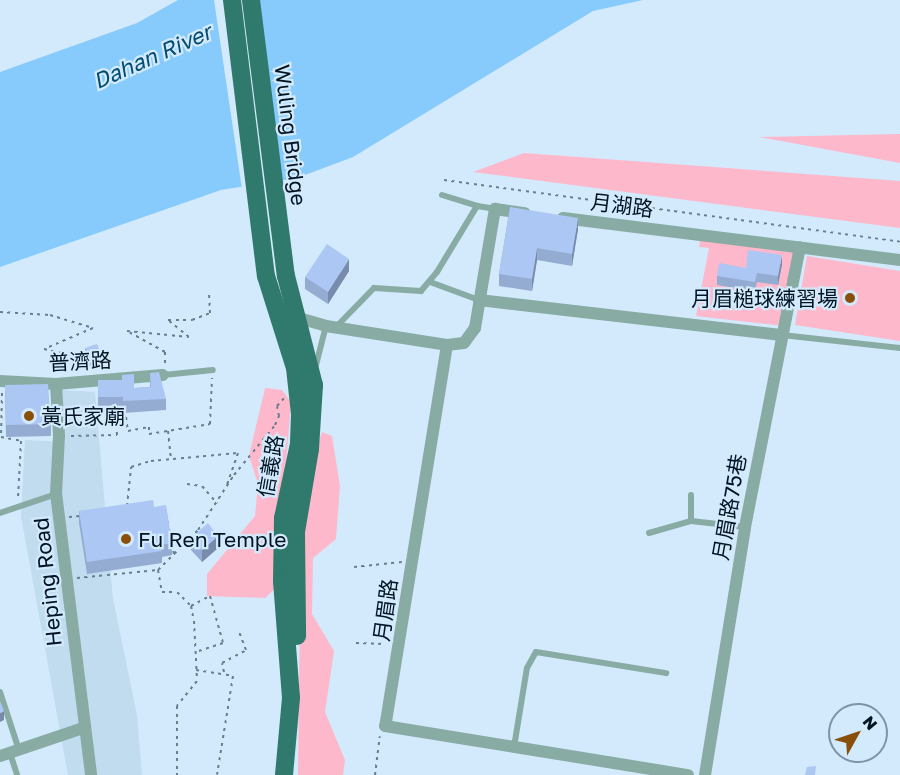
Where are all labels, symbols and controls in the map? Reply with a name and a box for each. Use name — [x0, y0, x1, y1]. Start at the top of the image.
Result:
water label: Dahan River — [89, 18, 215, 94]
street label: Wuling Bridge — [270, 63, 312, 207]
street label: 月湖路 — [589, 189, 655, 221]
place label: 月眉槌球練習場 — [691, 285, 838, 311]
marker: 月眉槌球練習場 — [843, 291, 857, 305]
street label: 普濟路 — [48, 347, 112, 375]
place label: 黃氏家廟 — [41, 403, 125, 429]
marker: 黃氏家廟 — [22, 409, 36, 423]
street label: 信義路 — [252, 433, 288, 499]
street label: 月眉路75巷 — [707, 452, 751, 562]
street label: Heping Road — [28, 516, 66, 648]
place label: Fu Ren Temple — [138, 526, 286, 552]
marker: Fu Ren Temple — [119, 532, 133, 546]
street label: 月眉路 — [368, 577, 402, 643]
north arrow — [828, 703, 888, 763]
text: N — [859, 712, 882, 734]

